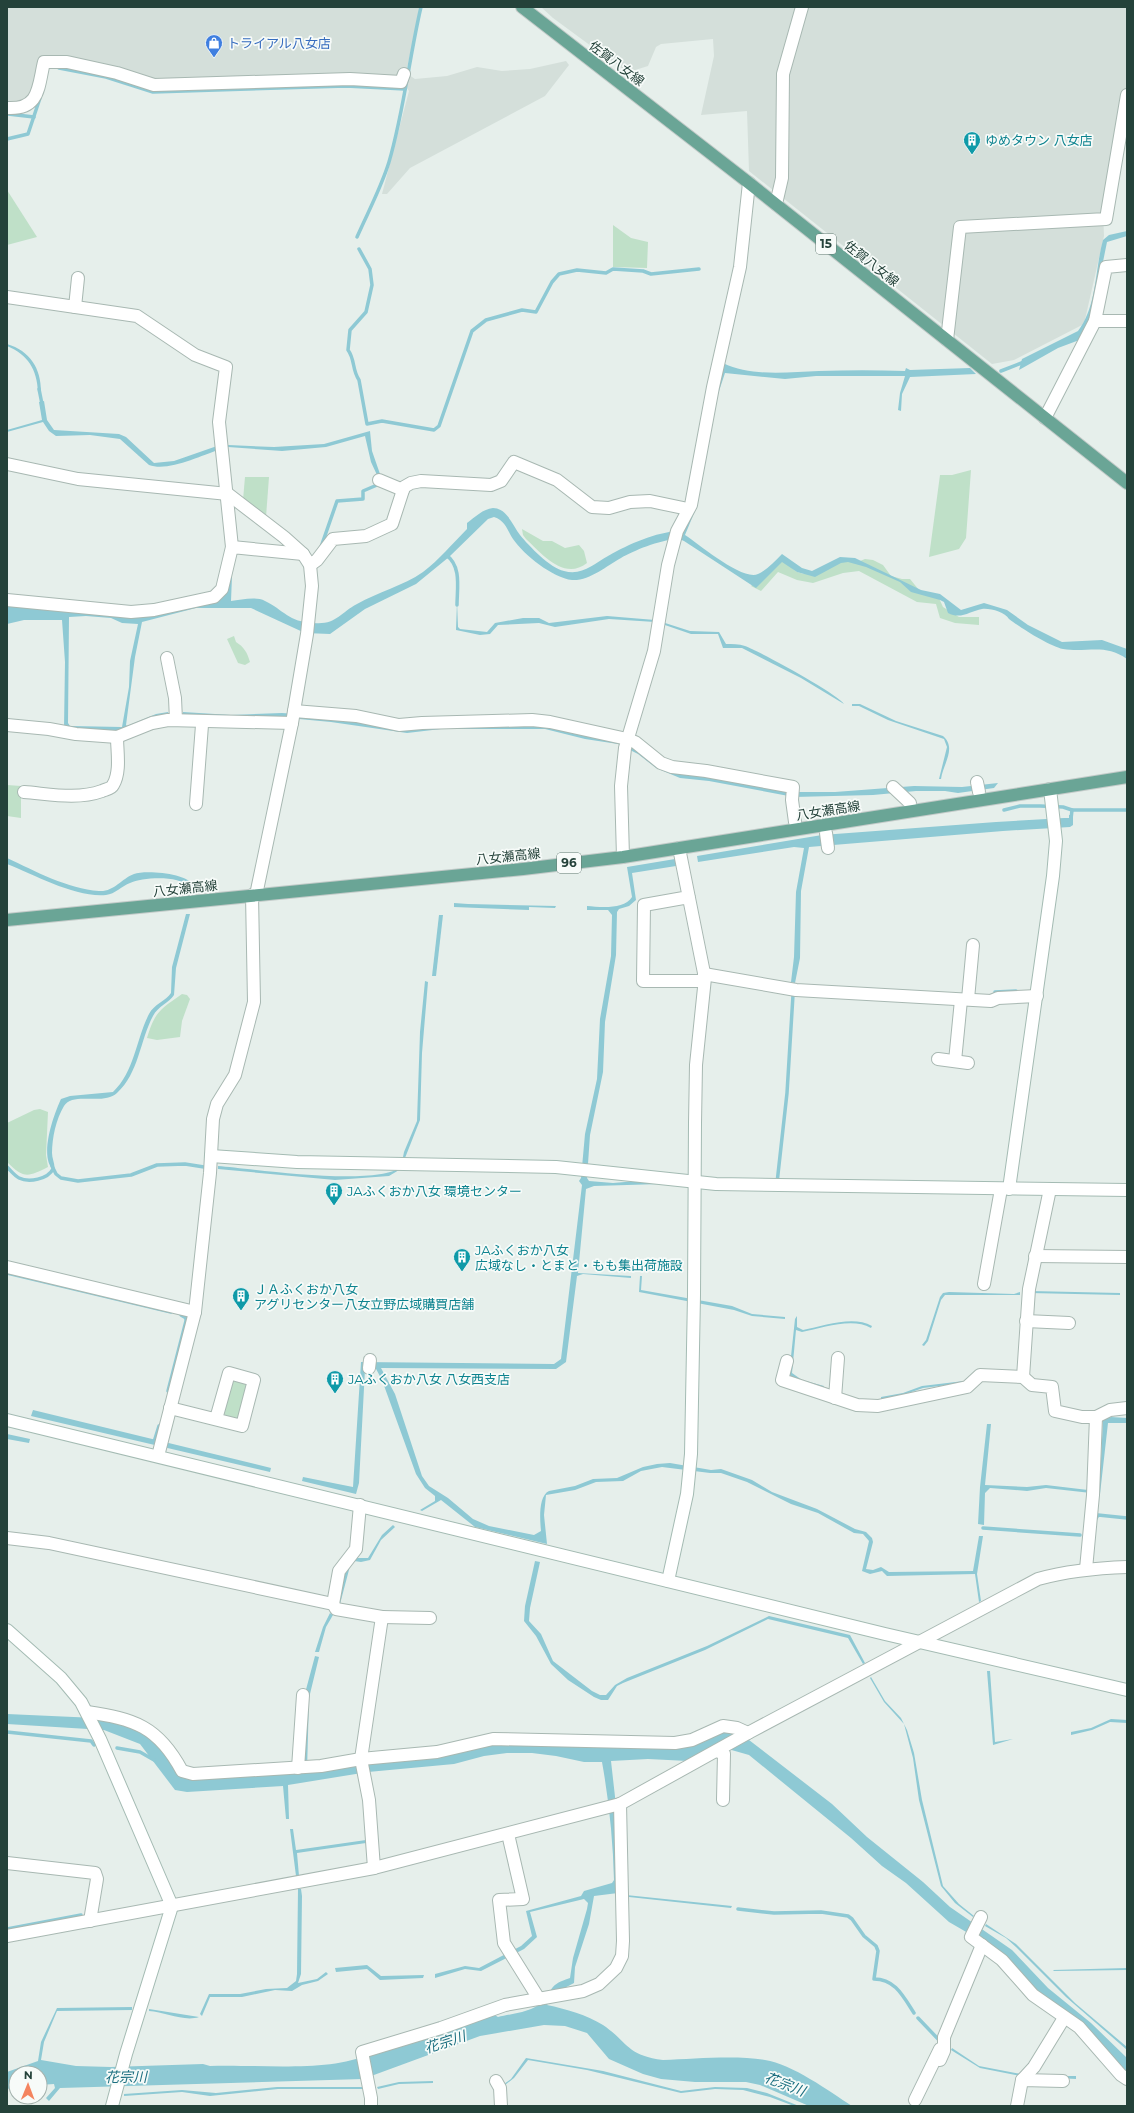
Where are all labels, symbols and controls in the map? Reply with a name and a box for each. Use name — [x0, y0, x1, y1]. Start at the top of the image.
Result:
shop icon: トライアル八女店 — [204, 33, 224, 58]
place label: トライアル八女店 — [227, 35, 331, 51]
street label: 佐賀八女線 — [586, 37, 648, 89]
building icon: ゆめタウン 八女店 — [962, 130, 982, 155]
place label: ゆめタウン 八女店 — [985, 132, 1092, 148]
road number: 15 — [816, 234, 836, 254]
street label: 佐賀八女線 — [841, 237, 903, 289]
street label: 八女瀬高線 — [795, 797, 861, 823]
street label: 八女瀬高線 — [475, 845, 541, 867]
road number: 96 — [557, 853, 581, 873]
street label: 八女瀬高線 — [152, 877, 218, 899]
building icon: JAふくおか八女 環境センター — [324, 1181, 344, 1206]
place label: JAふくおか八女 環境センター — [346, 1183, 522, 1199]
place label: JAふくおか八女 広域なし・とまと・もも集出荷施設 — [474, 1242, 683, 1273]
building icon: JAふくおか八女 広域なし・とまと・もも集出荷施設 — [452, 1247, 472, 1272]
place label: ＪＡふくおか八女 アグリセンター八女立野広域購買店舗 — [254, 1281, 474, 1312]
building icon: ＪＡふくおか八女 アグリセンター八女立野広域購買店舗 — [231, 1286, 251, 1311]
building icon: JAふくおか八女 八女西支店 — [325, 1369, 345, 1394]
place label: JAふくおか八女 八女西支店 — [347, 1371, 510, 1387]
water label: 花宗川 — [422, 2026, 470, 2057]
north arrow — [8, 2065, 48, 2105]
text: N — [24, 2068, 33, 2082]
water label: 花宗川 — [105, 2068, 149, 2086]
water label: 花宗川 — [762, 2068, 810, 2101]

